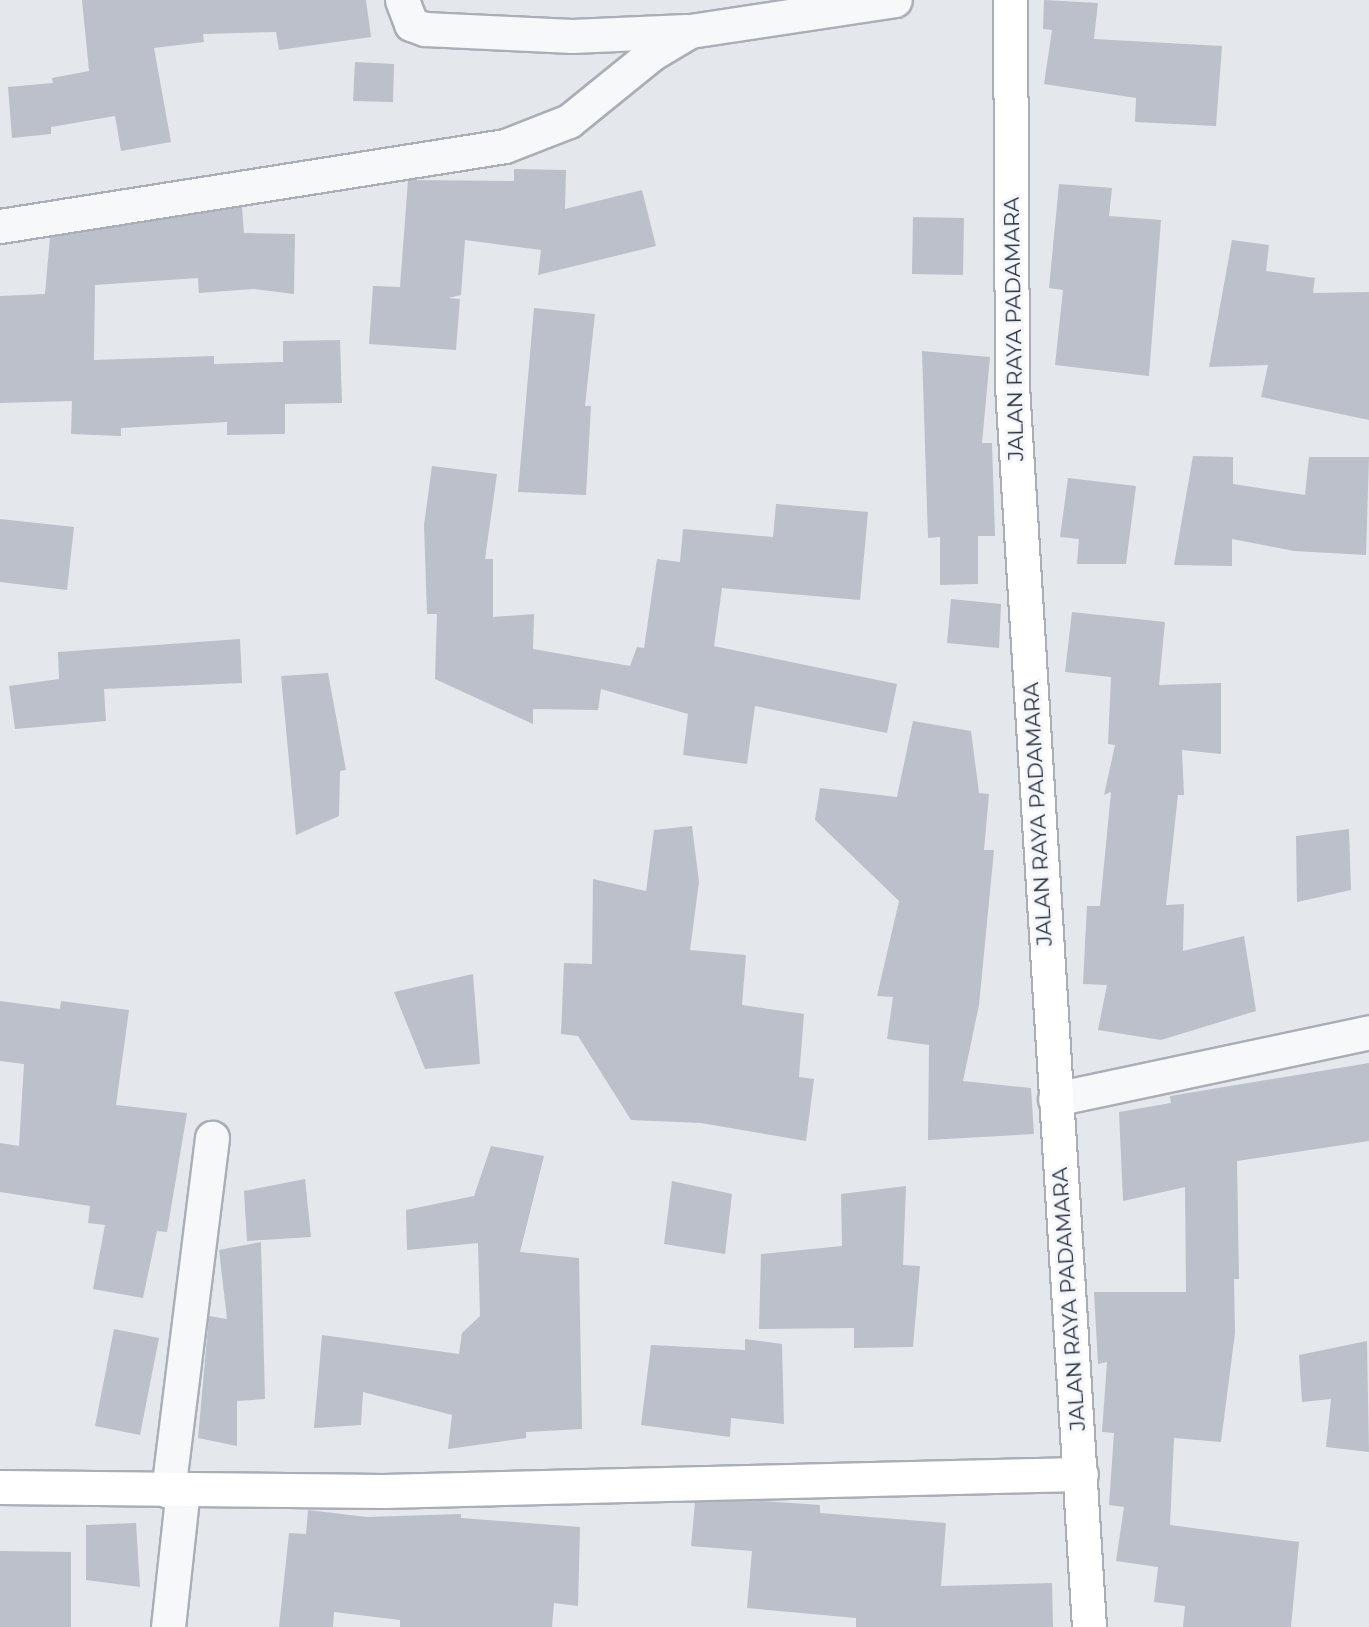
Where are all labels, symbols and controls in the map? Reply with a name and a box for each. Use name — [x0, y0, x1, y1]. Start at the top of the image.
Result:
street label: JALAN RAYA PADAMARA — [999, 197, 1029, 461]
street label: JALAN RAYA PADAMARA — [1019, 681, 1057, 947]
street label: JALAN RAYA PADAMARA — [1047, 1166, 1091, 1432]

